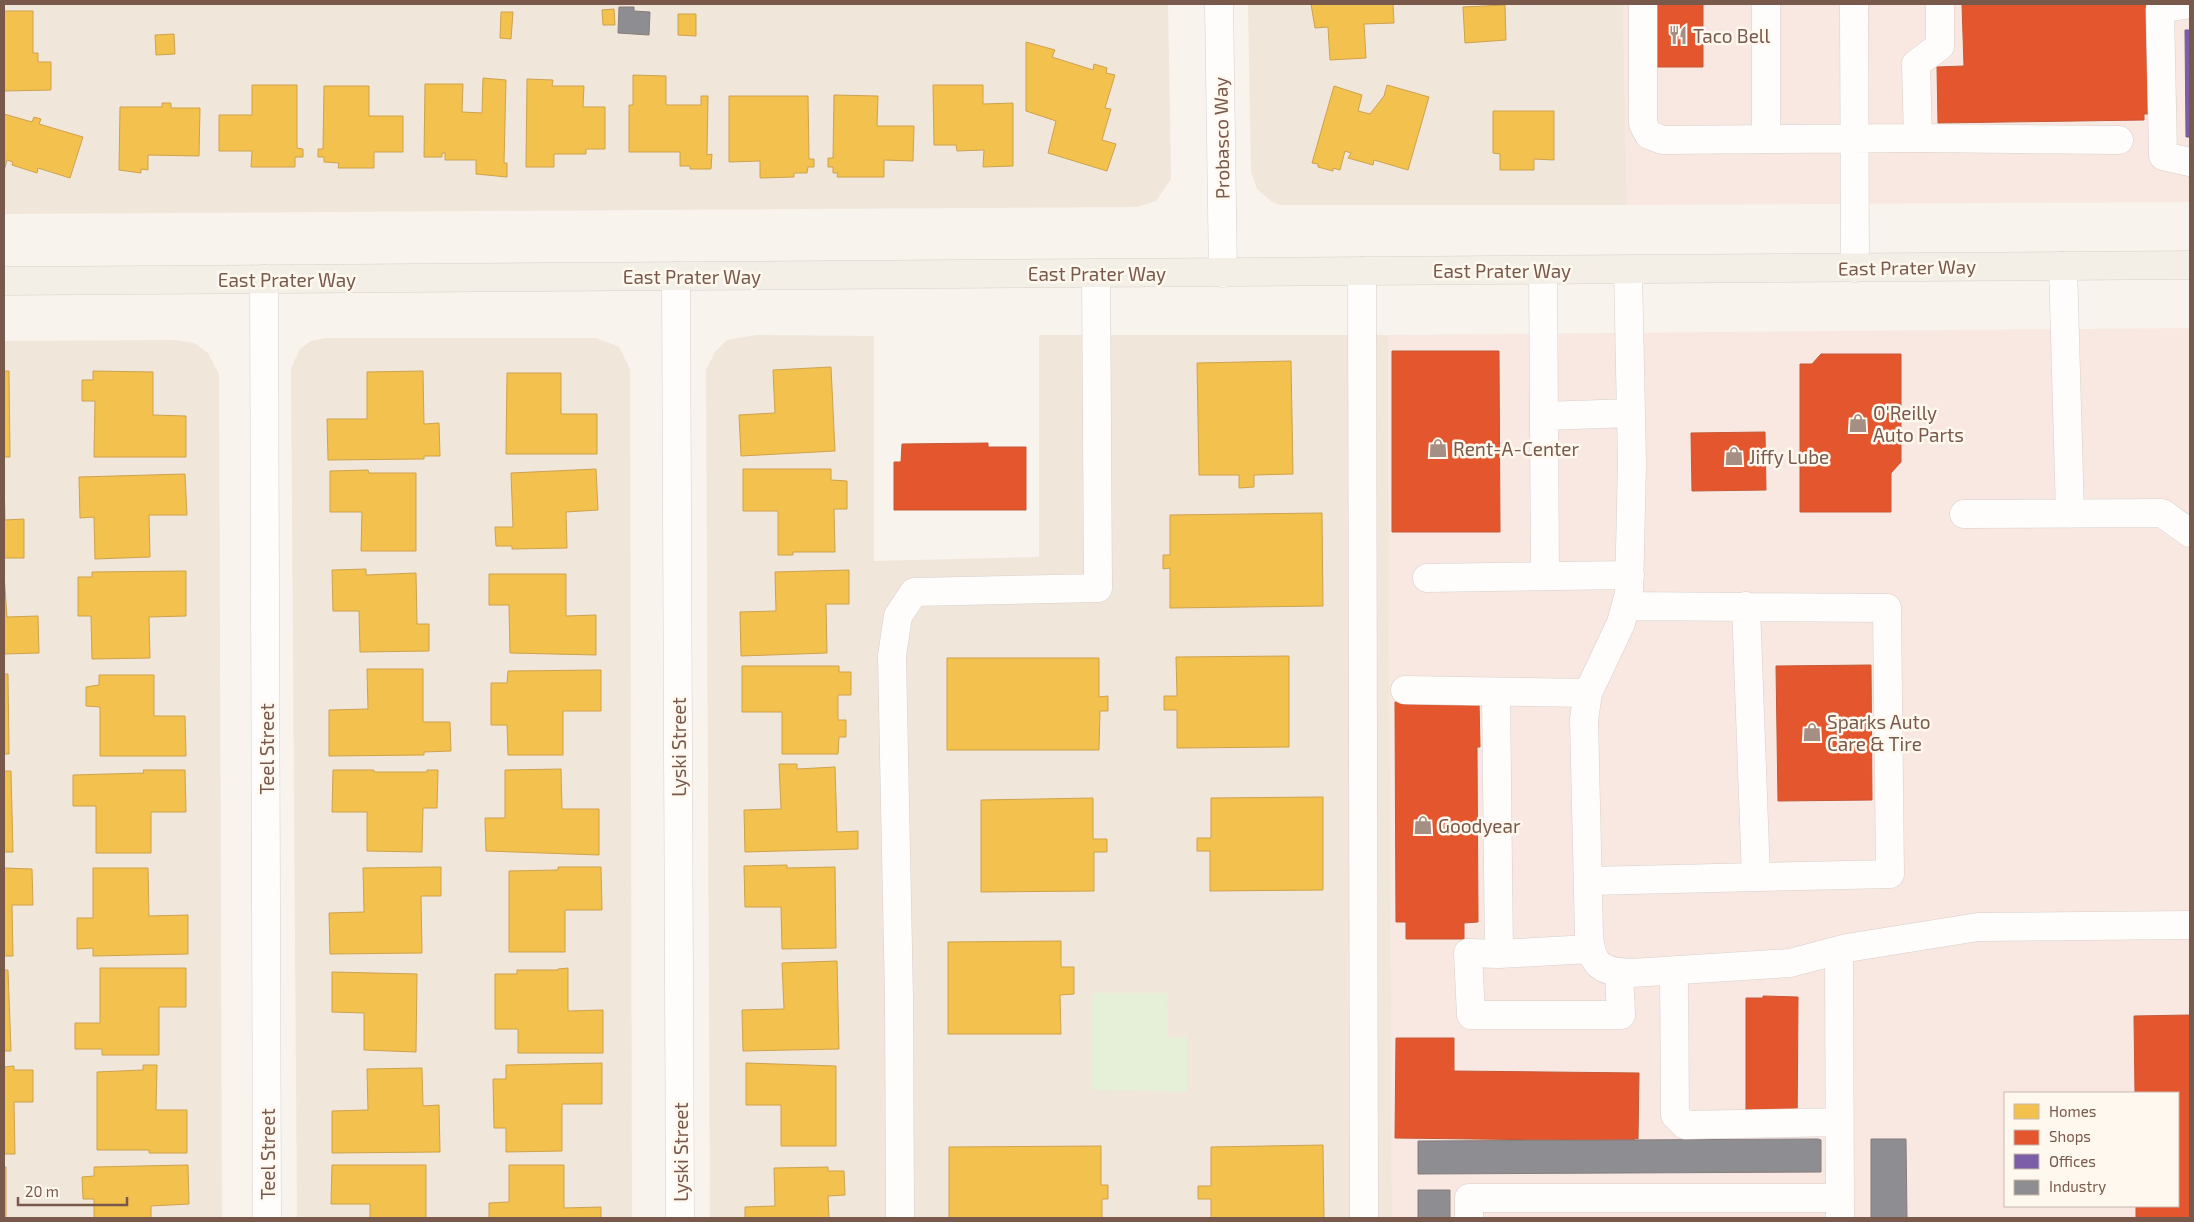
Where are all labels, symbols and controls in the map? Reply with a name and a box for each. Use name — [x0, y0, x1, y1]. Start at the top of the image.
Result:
restaurant icon: Taco Bell — [1667, 24, 1689, 46]
place label: Taco Bell — [1693, 24, 1770, 47]
street label: Probasco Way — [1208, 77, 1234, 199]
street label: East Prater Way — [1838, 254, 1976, 280]
street label: East Prater Way — [1433, 259, 1571, 282]
street label: East Prater Way — [1028, 262, 1166, 285]
street label: East Prater Way — [623, 265, 761, 288]
street label: East Prater Way — [218, 268, 356, 291]
place label: O'Reilly Auto Parts — [1873, 401, 1964, 446]
shop icon: O'Reilly Auto Parts — [1847, 412, 1869, 434]
shop icon: Rent-A-Center — [1427, 437, 1449, 459]
place label: Rent-A-Center — [1453, 437, 1579, 460]
shop icon: Jiffy Lube — [1723, 445, 1745, 467]
place label: Jiffy Lube — [1749, 445, 1829, 468]
street label: Lyski Street — [667, 697, 690, 797]
street label: Teel Street — [255, 703, 278, 795]
place label: Sparks Auto Care & Tire — [1827, 710, 1931, 755]
shop icon: Sparks Auto Care & Tire — [1801, 721, 1823, 743]
shop icon: Goodyear — [1412, 814, 1434, 836]
place label: Goodyear — [1438, 814, 1521, 837]
legend — [2004, 1092, 2179, 1207]
street label: Lyski Street — [669, 1102, 692, 1202]
text: Homes — [2049, 1102, 2096, 1120]
street label: Teel Street — [256, 1108, 279, 1200]
text: Shops — [2049, 1127, 2091, 1145]
text: Offices — [2049, 1152, 2096, 1170]
scale bar — [18, 1174, 126, 1206]
text: Industry — [2049, 1177, 2106, 1195]
text: 20 m — [25, 1182, 59, 1200]

